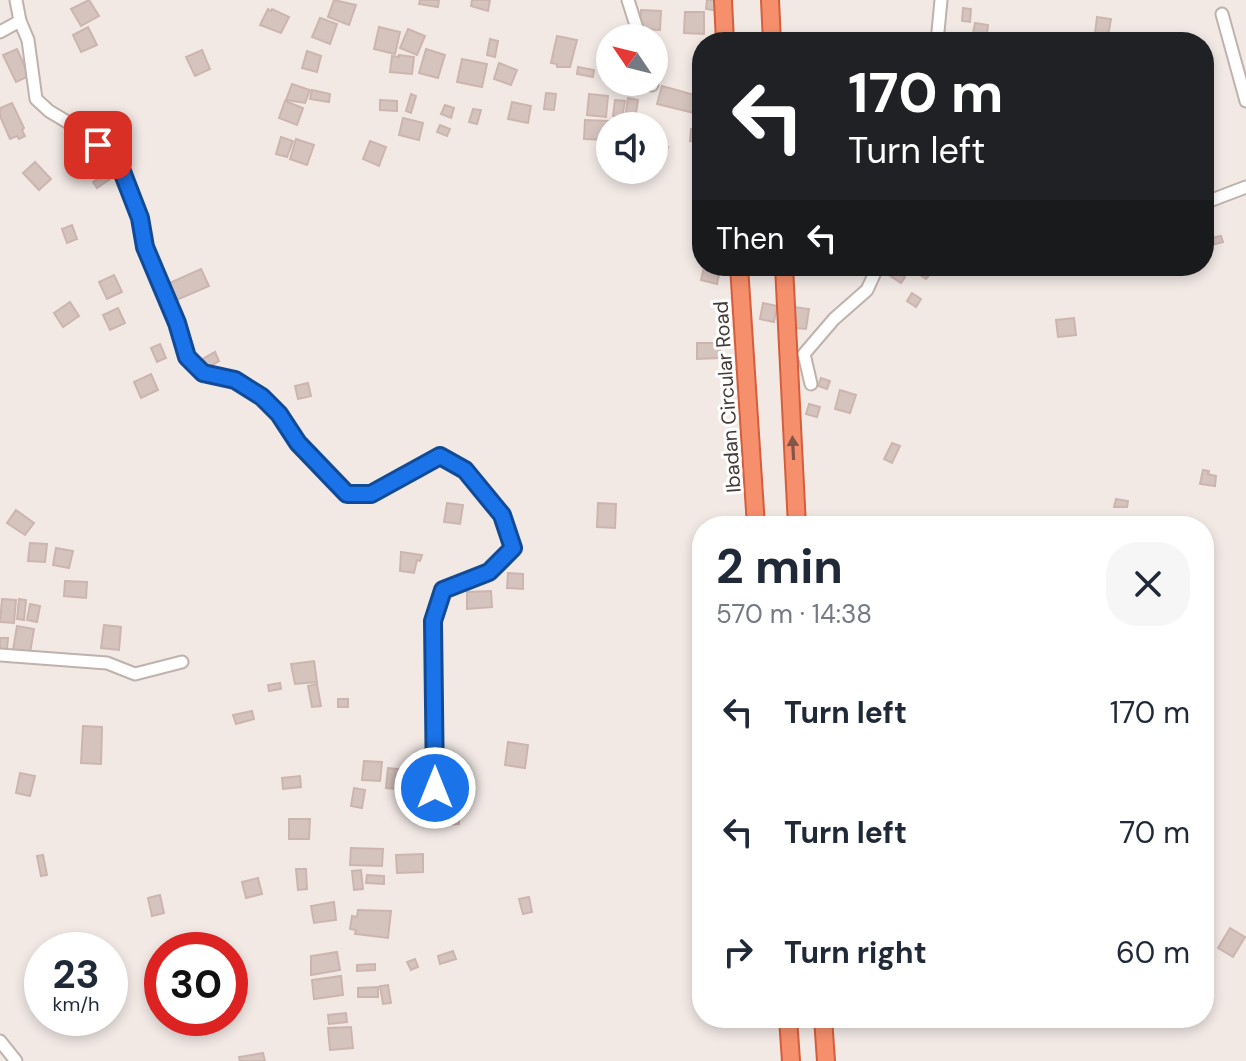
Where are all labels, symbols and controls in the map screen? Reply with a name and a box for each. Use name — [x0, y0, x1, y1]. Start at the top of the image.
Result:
north arrow — [596, 24, 668, 96]
map controls — [596, 24, 668, 184]
text: 170 m — [848, 56, 1003, 129]
icon: left — [716, 64, 820, 168]
pin — [64, 111, 132, 179]
button: sound — [596, 112, 668, 184]
icon: arrive — [76, 123, 120, 167]
text: Turn left — [848, 127, 985, 174]
icon: left — [800, 216, 844, 260]
text: Then — [716, 219, 784, 258]
street label: Ibadan Circular Road — [707, 300, 747, 494]
one-way arrow — [787, 435, 800, 460]
text: 2 min — [716, 535, 843, 598]
button: close — [1106, 542, 1190, 626]
text: 570 m · 14:38 — [716, 597, 872, 631]
icon: left — [716, 690, 760, 734]
text: Turn left — [784, 693, 907, 732]
text: 170 m — [1110, 693, 1190, 732]
position arrow — [393, 746, 477, 830]
icon: left — [716, 810, 760, 854]
text: Turn left — [784, 813, 907, 852]
text: 70 m — [1119, 813, 1190, 852]
icon: right — [716, 930, 760, 974]
speed limit sign: 30 — [144, 932, 248, 1036]
text: Turn right — [784, 933, 927, 972]
text: 60 m — [1116, 933, 1190, 972]
text: 23 — [52, 948, 100, 1000]
text: km/h — [52, 991, 100, 1017]

